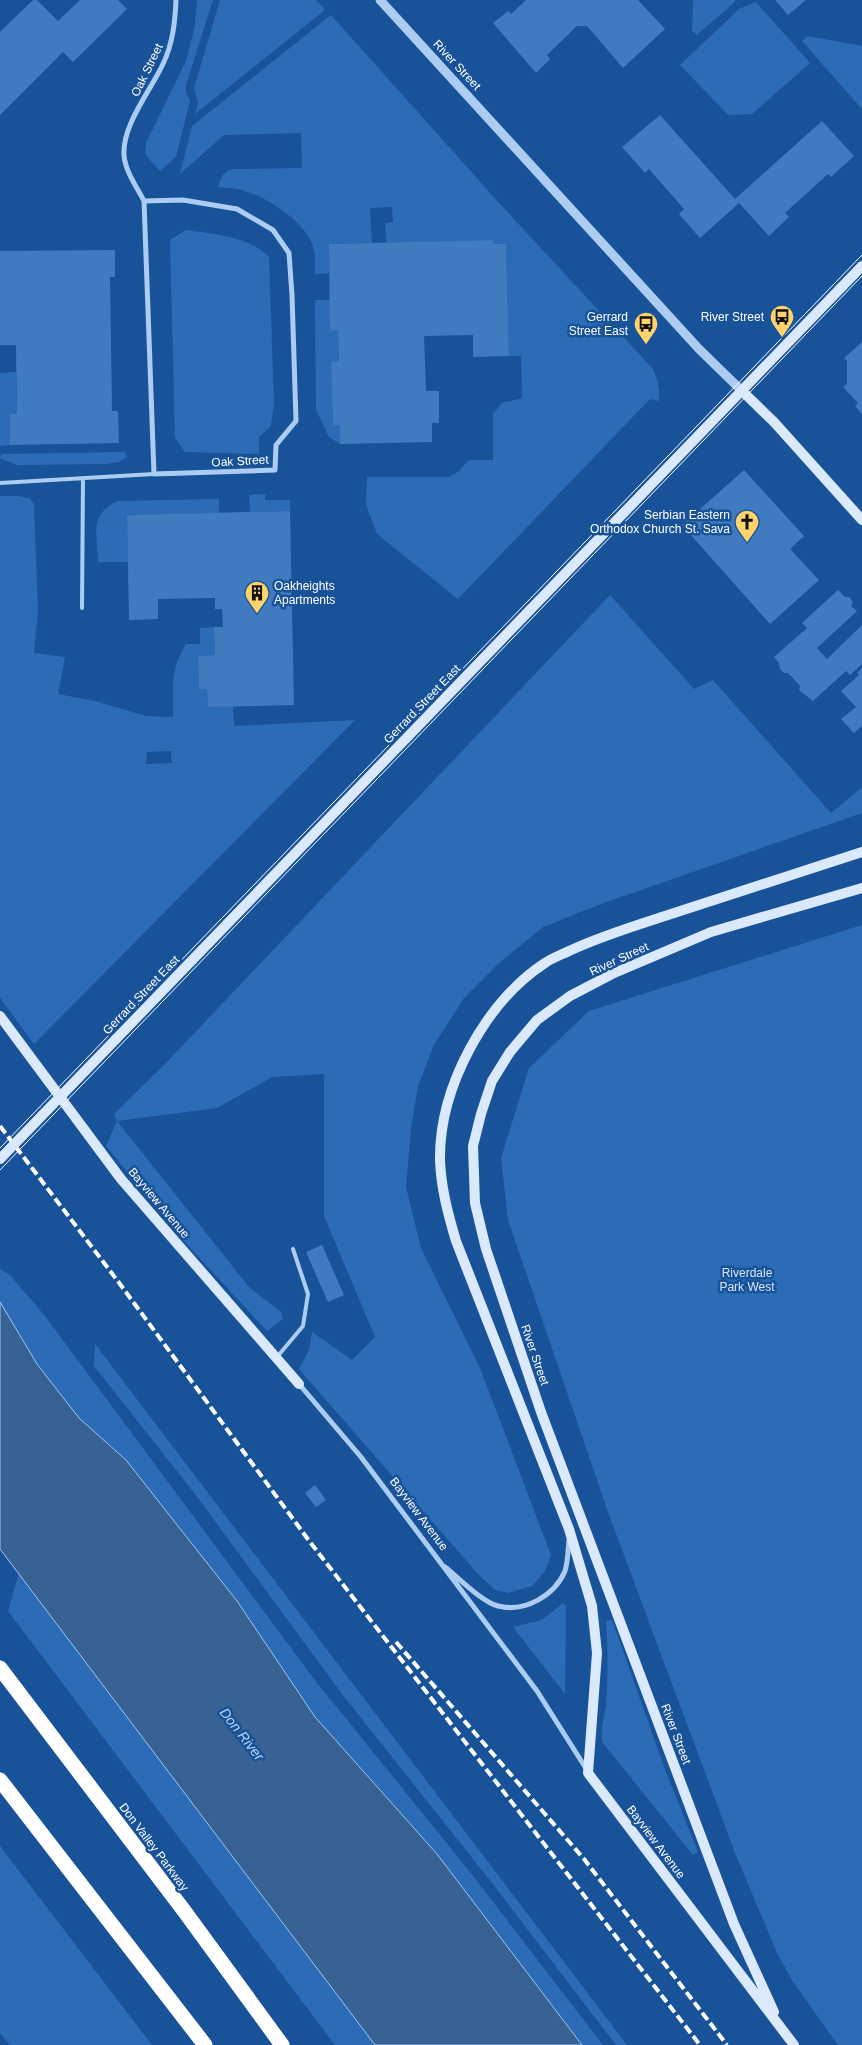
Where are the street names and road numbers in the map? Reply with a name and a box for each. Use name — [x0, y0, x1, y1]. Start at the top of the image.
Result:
street label: River Street — [430, 37, 484, 93]
street label: Oak Street — [128, 41, 166, 99]
street label: Oak Street — [211, 452, 270, 469]
street label: Gerrard Street East — [381, 661, 464, 746]
street label: River Street — [587, 939, 651, 979]
street label: Gerrard Street East — [100, 952, 183, 1037]
street label: Bayview Avenue — [125, 1165, 193, 1241]
street label: River Street — [518, 1323, 552, 1388]
street label: Bayview Avenue — [387, 1475, 451, 1554]
street label: River Street — [658, 1702, 694, 1767]
street label: Don Valley Parkway — [116, 1800, 192, 1894]
street label: Bayview Avenue — [624, 1803, 688, 1882]

